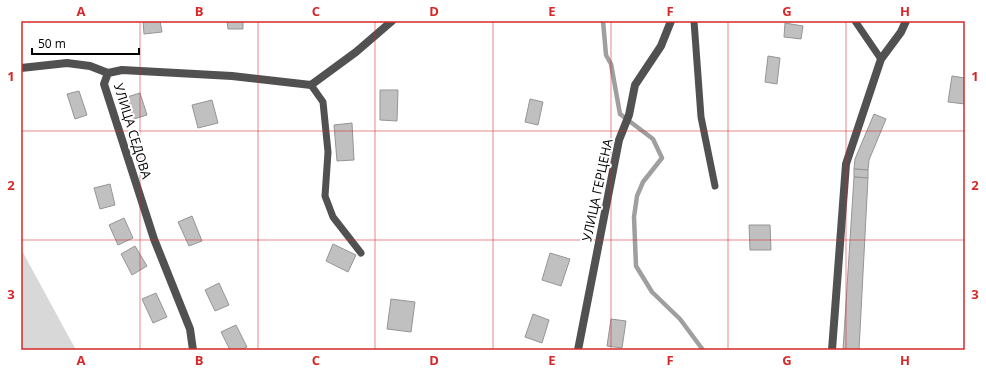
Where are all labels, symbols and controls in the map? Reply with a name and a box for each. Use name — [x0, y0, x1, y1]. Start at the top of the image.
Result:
text: A — [77, 2, 86, 20]
text: B — [195, 2, 204, 20]
text: C — [312, 2, 320, 20]
text: D — [429, 2, 439, 20]
text: E — [548, 2, 556, 20]
text: F — [666, 2, 674, 20]
text: G — [782, 2, 792, 20]
text: H — [900, 2, 910, 20]
scale bar — [32, 30, 139, 56]
text: 50 m — [38, 35, 66, 52]
text: 1 — [7, 67, 15, 85]
text: 1 — [971, 67, 979, 85]
street label: УЛИЦА СЕДОВА — [110, 81, 156, 182]
street label: УЛИЦА ГЕРЦЕНА — [577, 136, 617, 243]
text: 2 — [7, 176, 15, 194]
text: 2 — [971, 176, 979, 194]
text: 3 — [7, 285, 15, 303]
text: 3 — [971, 285, 979, 303]
text: A — [77, 351, 86, 369]
text: B — [195, 351, 204, 369]
text: C — [312, 351, 320, 369]
text: D — [429, 351, 439, 369]
text: E — [548, 351, 556, 369]
text: F — [666, 351, 674, 369]
text: G — [782, 351, 792, 369]
text: H — [900, 351, 910, 369]

